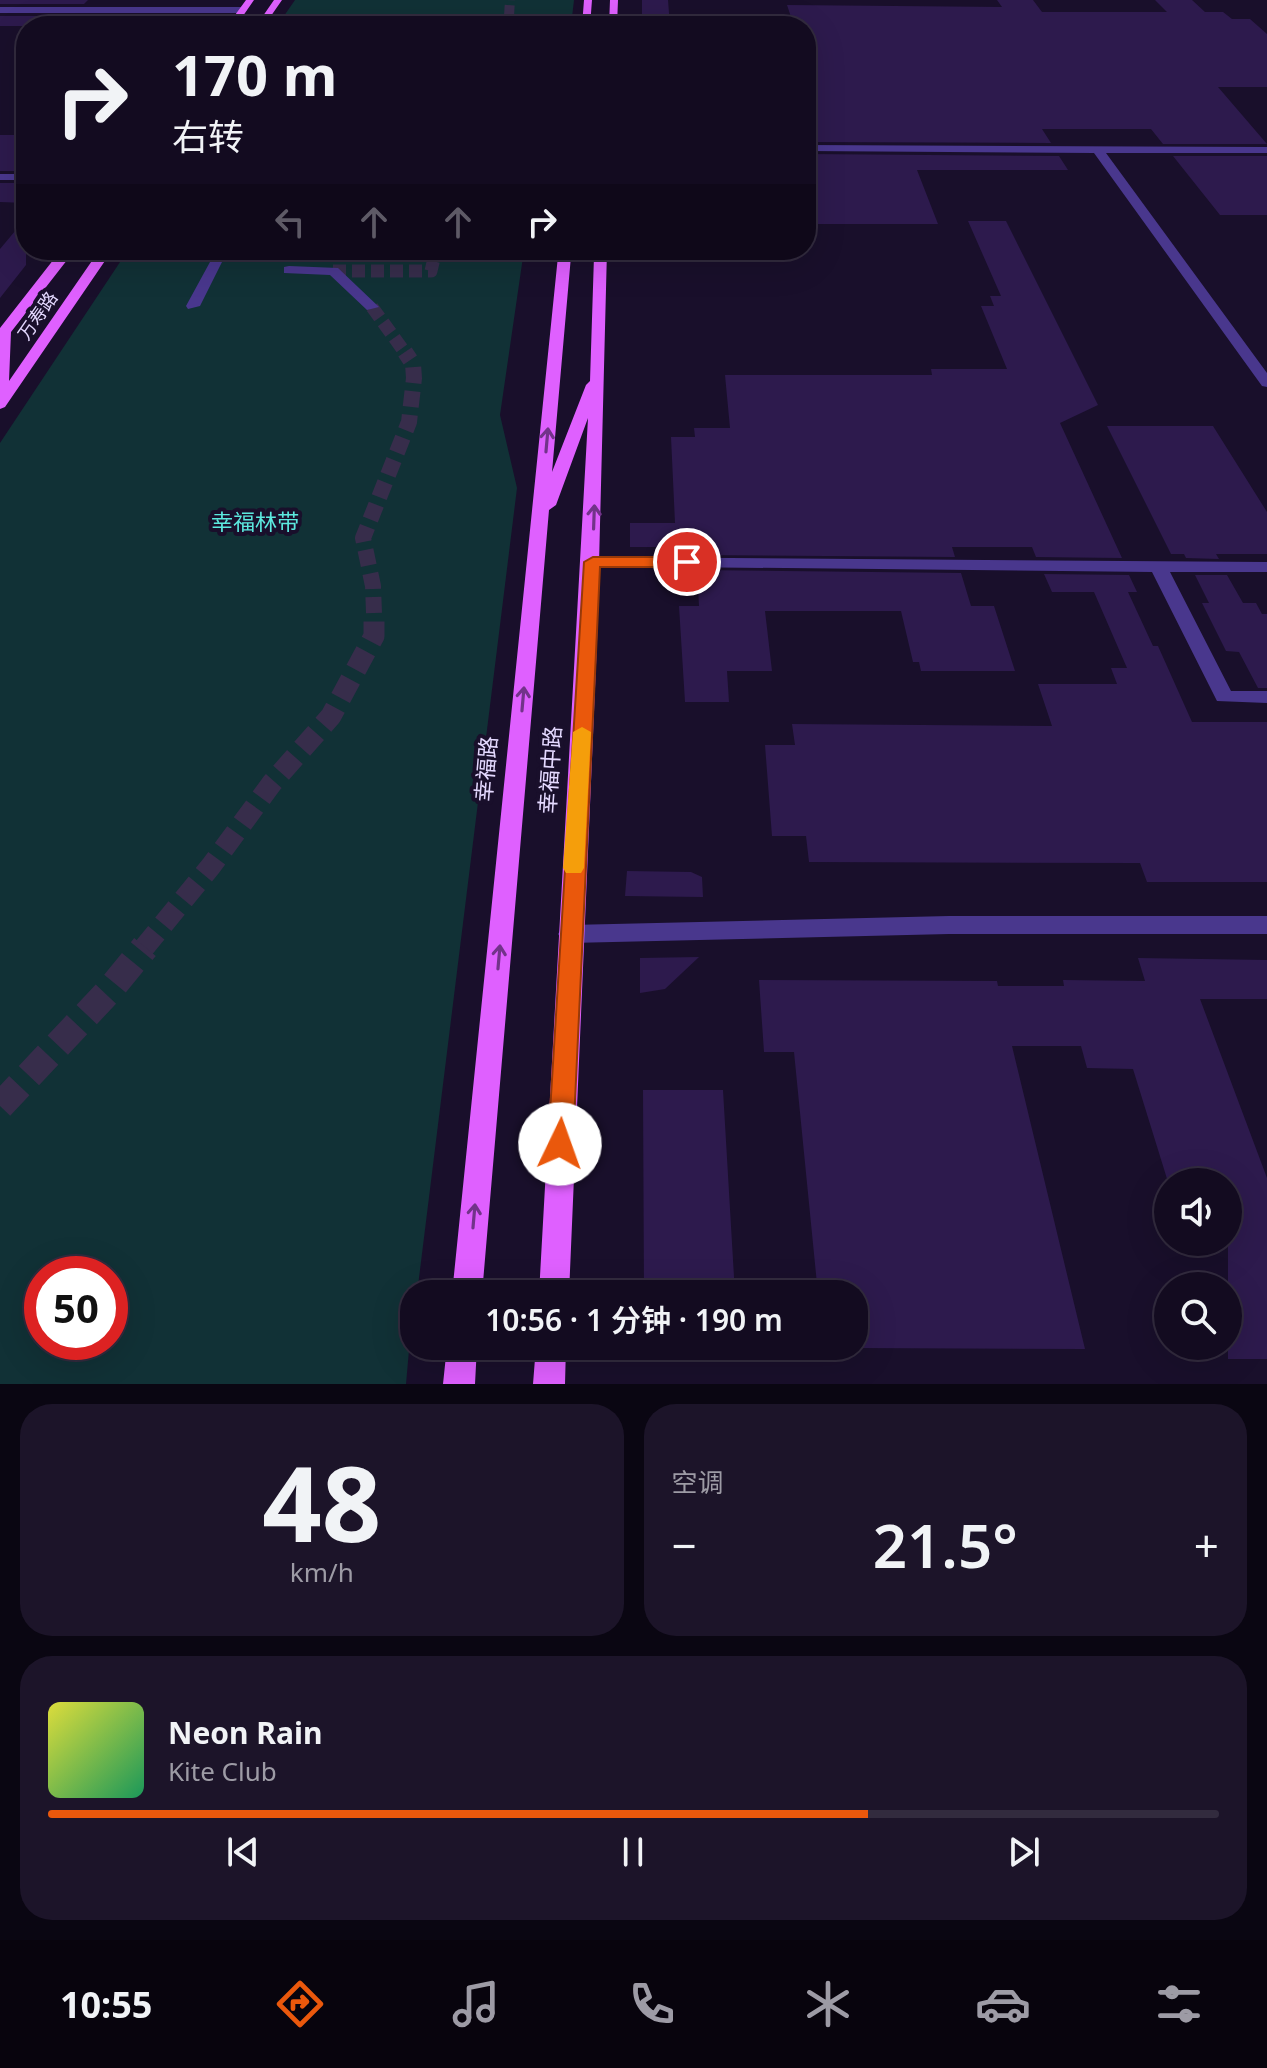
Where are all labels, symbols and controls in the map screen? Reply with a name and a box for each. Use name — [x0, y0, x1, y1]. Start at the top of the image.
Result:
text: 170 m — [172, 36, 337, 112]
icon: right — [40, 48, 144, 152]
text: 右转 — [172, 112, 244, 161]
icon: left — [268, 200, 312, 244]
icon: ahead — [352, 200, 396, 244]
icon: ahead — [436, 200, 480, 244]
icon: right — [520, 200, 564, 244]
street label: 万寿路 — [12, 286, 62, 344]
one-way arrow — [540, 427, 555, 454]
one-way arrow — [587, 504, 602, 531]
park label: 幸福林带 — [211, 506, 299, 536]
pin — [653, 528, 721, 596]
icon: arrive — [665, 540, 709, 584]
one-way arrow — [515, 686, 530, 713]
street label: 幸福中路 — [531, 725, 567, 815]
street label: 幸福路 — [467, 735, 503, 803]
one-way arrow — [491, 945, 506, 971]
position arrow — [518, 1102, 602, 1186]
map controls — [1154, 1168, 1242, 1360]
button: sound — [1154, 1168, 1242, 1256]
one-way arrow — [467, 1203, 482, 1230]
speed limit sign: 50 — [24, 1256, 128, 1360]
button: search — [1154, 1272, 1242, 1360]
text: 10:56 · 1 分钟 · 190 m — [485, 1299, 783, 1340]
text: 48 — [262, 1431, 381, 1572]
text: 空调 — [672, 1464, 724, 1500]
text: 21.5° — [873, 1504, 1018, 1586]
text: − — [672, 1515, 697, 1575]
text: + — [1194, 1515, 1219, 1575]
text: km/h — [290, 1554, 354, 1590]
text: Neon Rain — [168, 1712, 322, 1753]
text: Kite Club — [168, 1753, 277, 1789]
icon: previous — [221, 1830, 265, 1874]
icon: pause — [611, 1830, 655, 1874]
icon: next — [1002, 1830, 1046, 1874]
icon: directions — [272, 1976, 328, 2032]
icon: music — [448, 1976, 504, 2032]
icon: phone — [624, 1976, 680, 2032]
icon: climate — [800, 1976, 856, 2032]
icon: car — [975, 1976, 1031, 2032]
icon: filters — [1151, 1976, 1207, 2032]
text: 10:55 — [60, 1980, 152, 2029]

